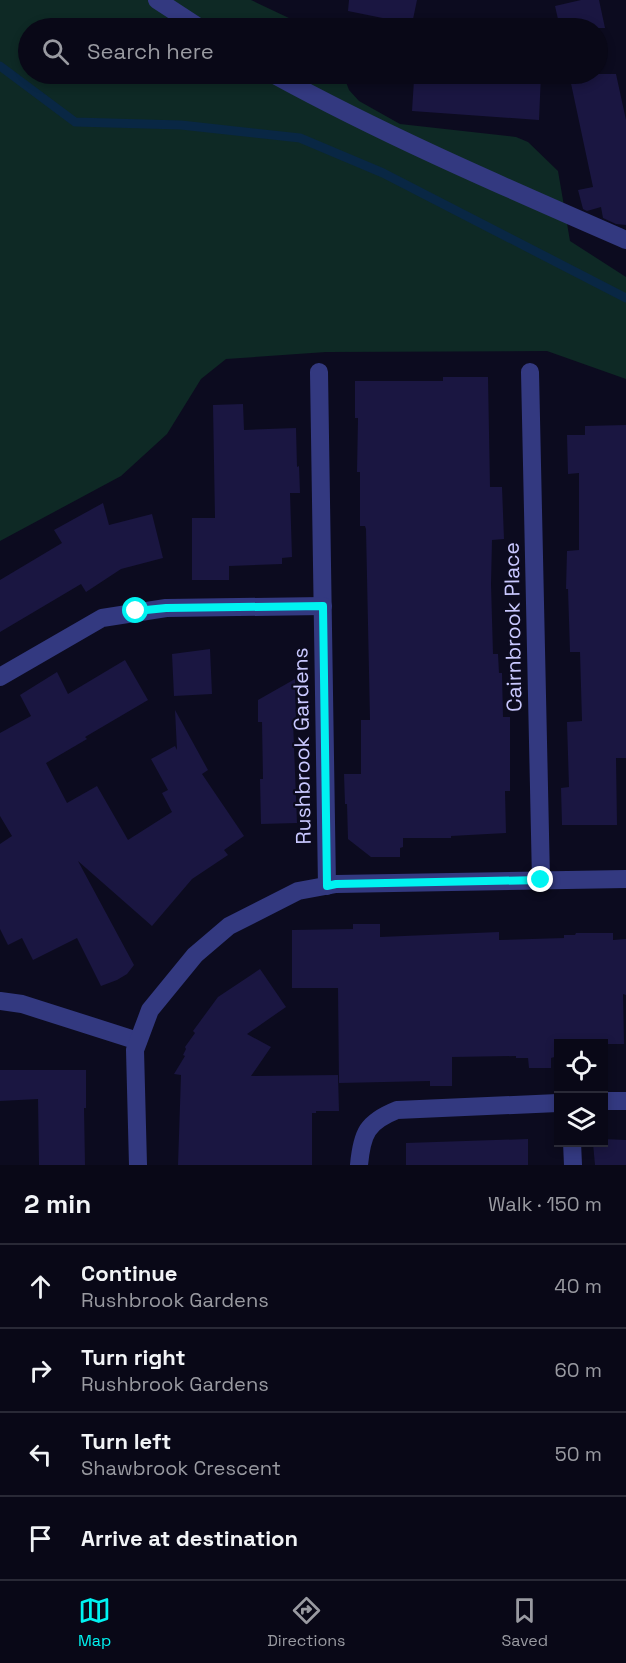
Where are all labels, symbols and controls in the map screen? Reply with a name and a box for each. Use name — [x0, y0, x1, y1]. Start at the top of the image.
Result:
search box — [18, 18, 608, 84]
icon: search — [39, 35, 72, 68]
text: Search here — [87, 37, 214, 65]
street label: Cairnbrook Place — [498, 542, 527, 712]
route start — [122, 597, 148, 623]
street label: Rushbrook Gardens — [286, 647, 317, 845]
route end — [527, 866, 553, 892]
map controls — [554, 1039, 608, 1147]
button: locate — [554, 1039, 608, 1093]
button: layers — [554, 1093, 608, 1147]
text: 2 min — [24, 1187, 91, 1221]
text: Walk · 150 m — [488, 1191, 602, 1217]
text: Continue — [81, 1259, 177, 1287]
icon: ahead — [24, 1270, 57, 1303]
text: 40 m — [554, 1273, 602, 1299]
text: Rushbrook Gardens — [81, 1287, 269, 1313]
text: Turn right — [81, 1343, 186, 1371]
icon: right — [24, 1354, 57, 1387]
text: 60 m — [555, 1357, 602, 1383]
text: Rushbrook Gardens — [81, 1371, 269, 1397]
text: Turn left — [81, 1427, 171, 1455]
icon: left — [24, 1438, 57, 1471]
text: 50 m — [555, 1441, 602, 1467]
text: Shawbrook Crescent — [81, 1455, 281, 1481]
icon: arrive — [24, 1522, 57, 1555]
text: Arrive at destination — [81, 1524, 298, 1552]
tab: Map — [78, 1594, 111, 1651]
tab: Directions — [267, 1594, 346, 1651]
tab: Saved — [501, 1594, 548, 1651]

